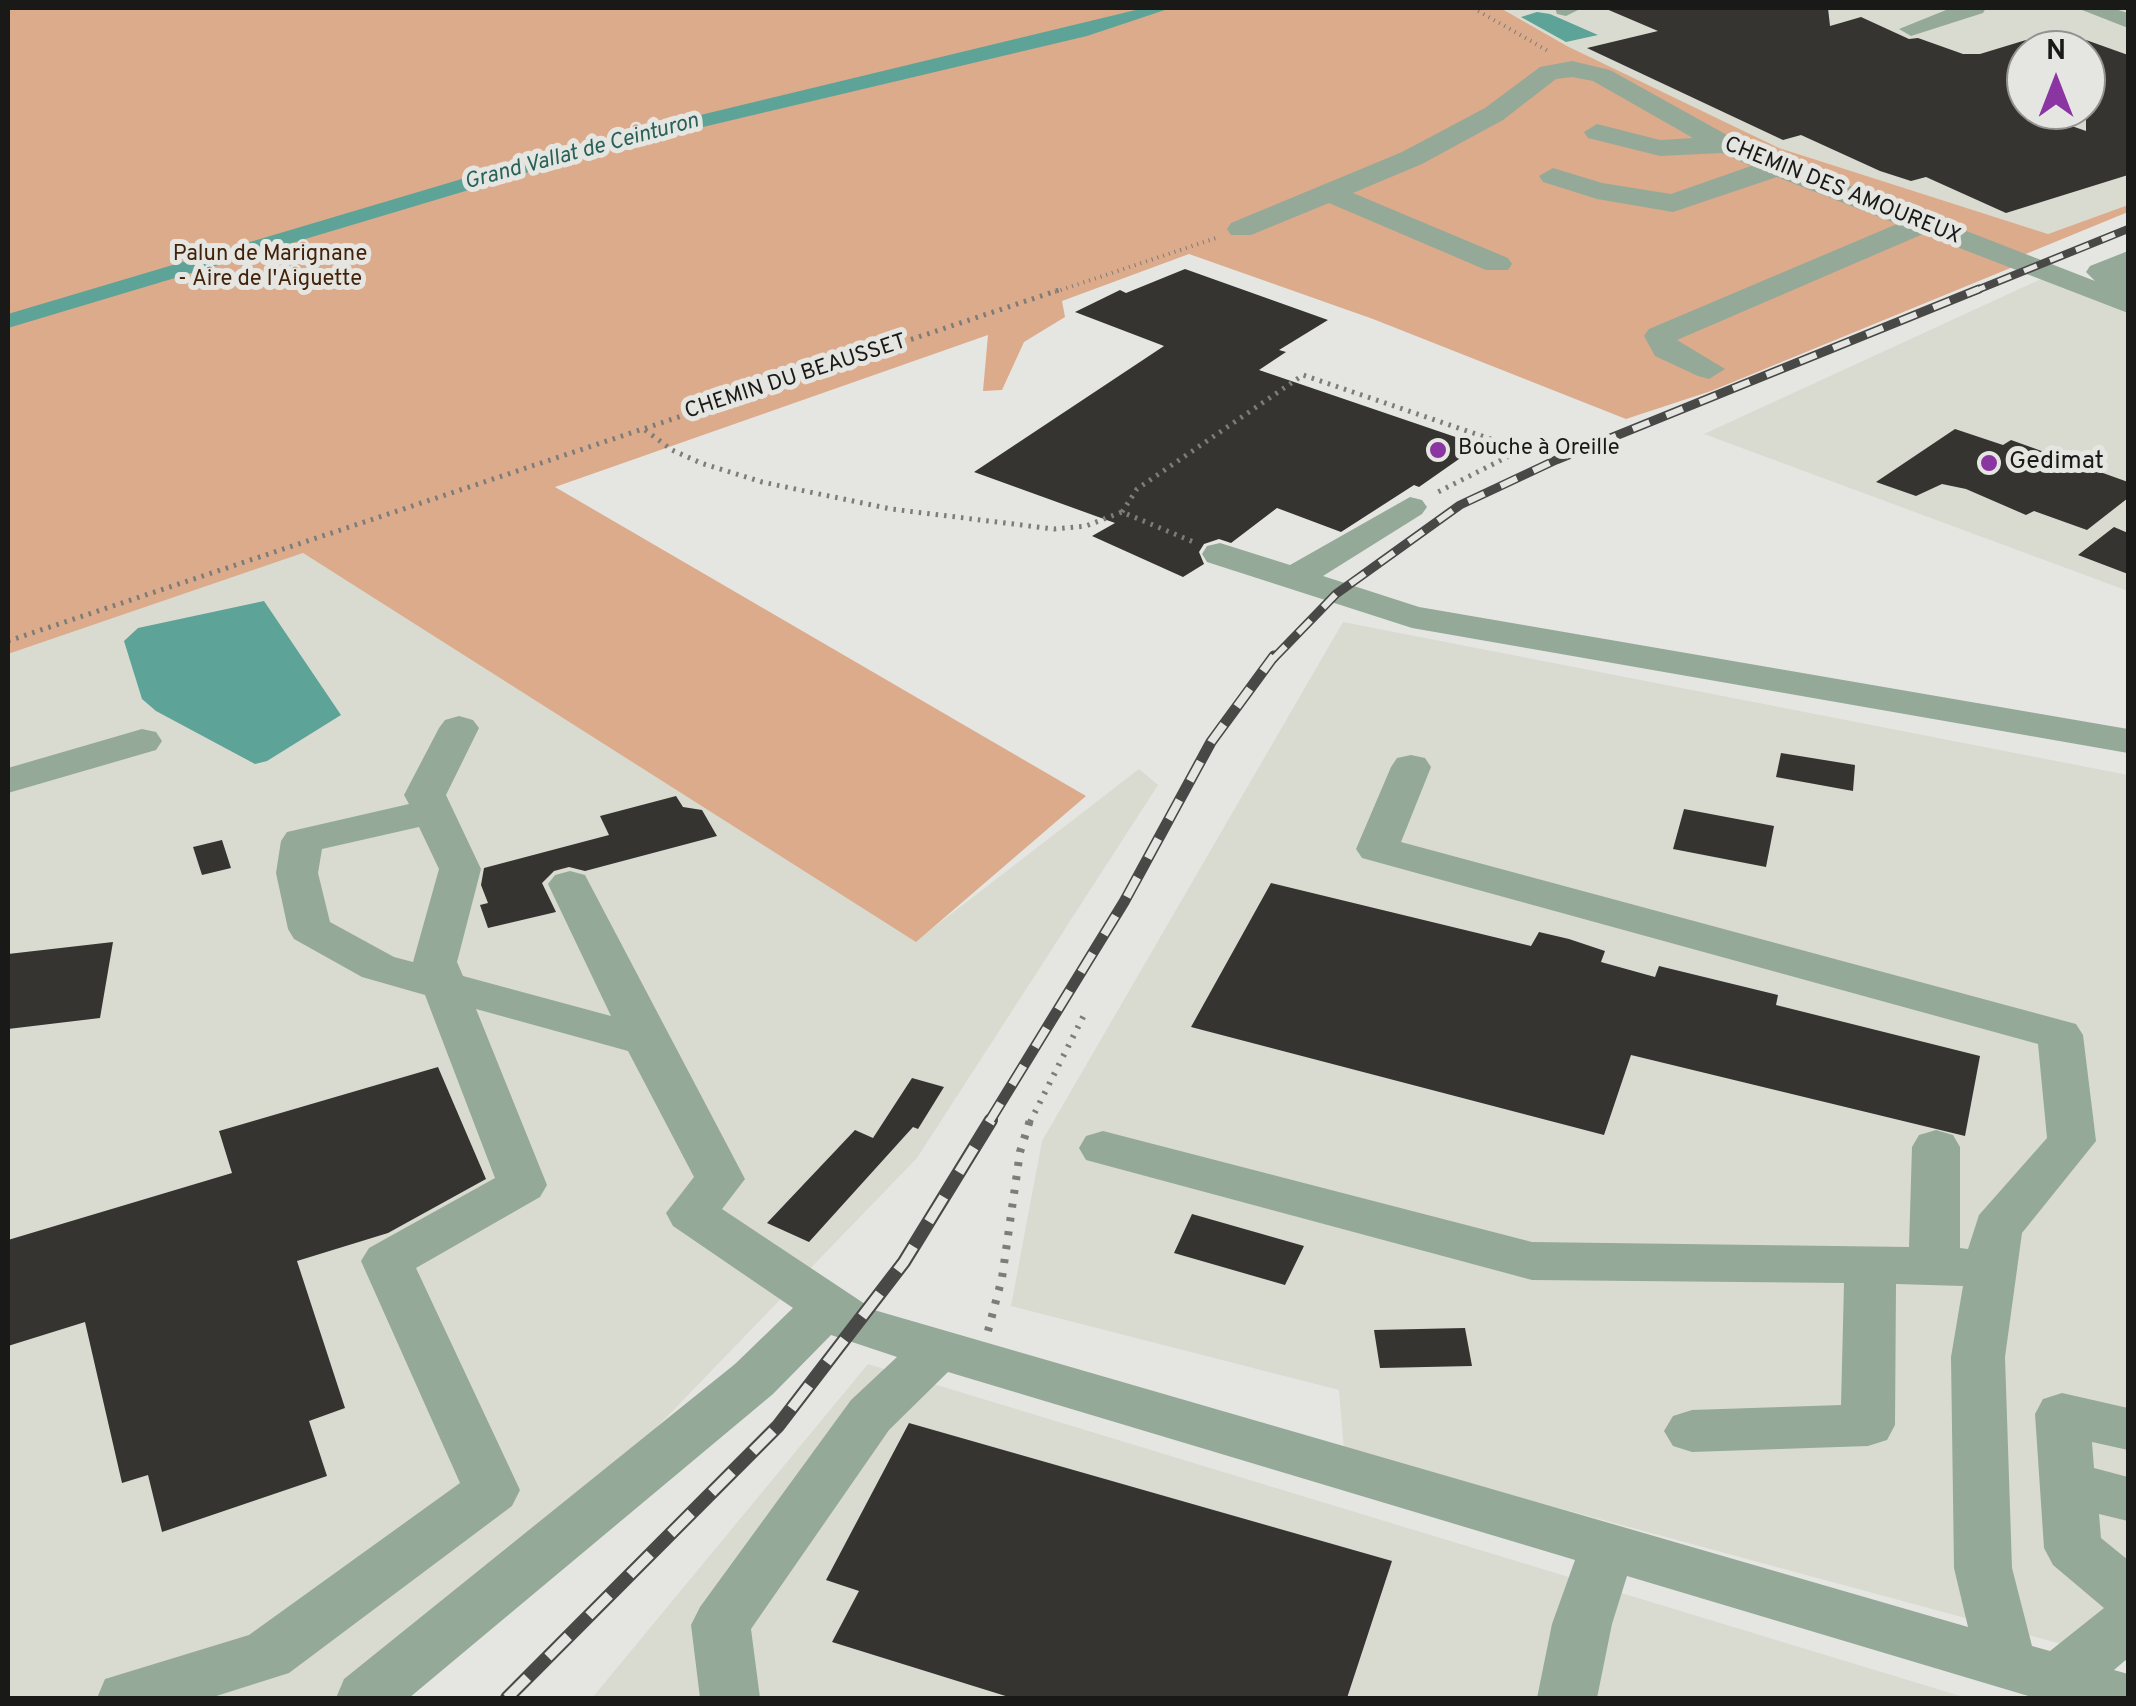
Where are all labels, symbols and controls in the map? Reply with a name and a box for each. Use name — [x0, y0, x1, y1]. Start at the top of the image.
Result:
north arrow — [2006, 30, 2106, 130]
text: N — [2046, 34, 2066, 70]
water label: Grand Vallat de Ceinturon — [462, 109, 702, 197]
street label: CHEMIN DES AMOUREUX — [1720, 132, 1964, 252]
park label: Palun de Marignane - Aire de l'Aiguette — [173, 243, 367, 294]
street label: CHEMIN DU BEAUSSET — [682, 330, 910, 426]
place label: Bouche à Oreille — [1458, 437, 1620, 463]
marker: Bouche à Oreille — [1427, 439, 1449, 461]
place label: Gedimat — [2009, 448, 2104, 478]
marker: Gedimat — [1978, 452, 2000, 474]

